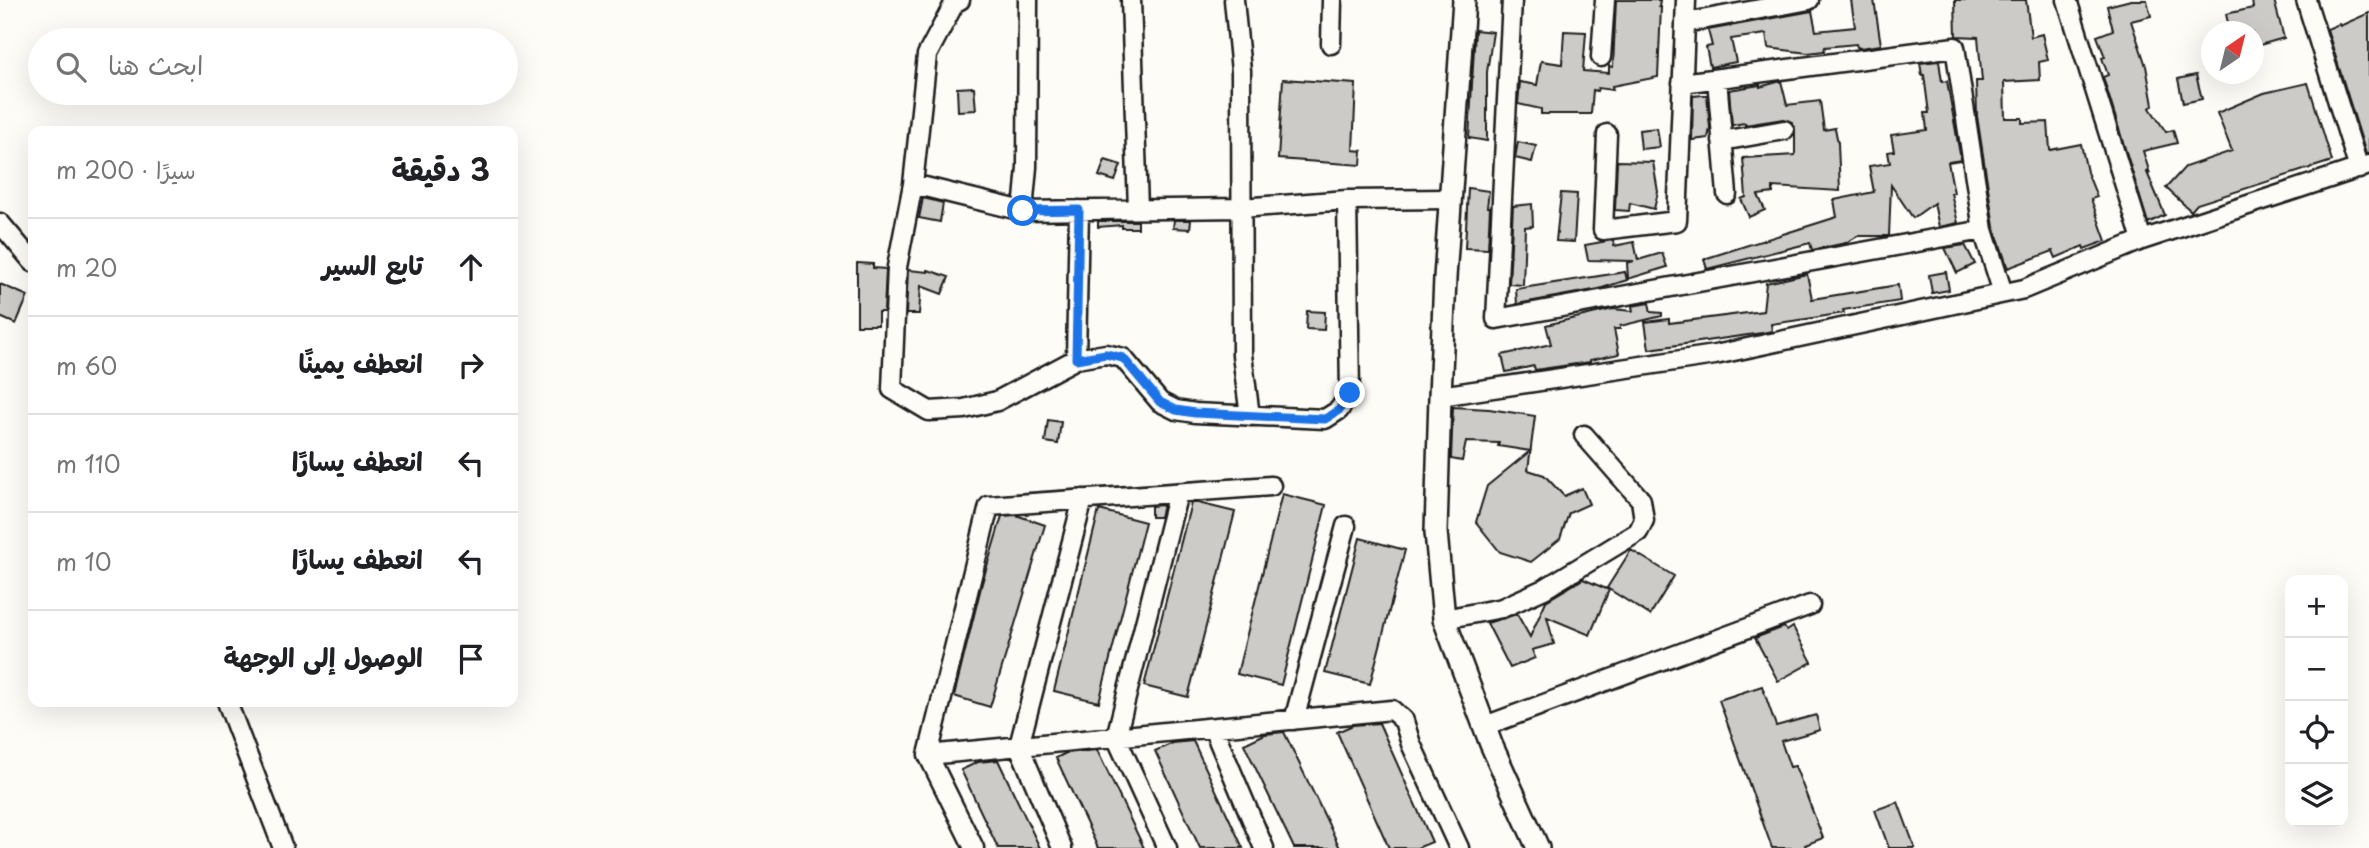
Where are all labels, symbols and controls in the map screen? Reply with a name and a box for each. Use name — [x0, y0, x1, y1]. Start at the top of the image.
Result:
north arrow — [2201, 21, 2264, 84]
search box — [28, 28, 518, 105]
text: ابحث هنا — [108, 45, 203, 84]
icon: search — [52, 48, 90, 86]
text: 3 دقيقة — [392, 146, 490, 191]
text: سيرًا · 200 m — [56, 152, 196, 187]
route start — [1007, 195, 1038, 226]
text: تابع السير — [322, 245, 423, 284]
icon: ahead — [452, 248, 490, 286]
text: 20 m — [56, 250, 117, 285]
text: انعطف يمينًا — [299, 343, 423, 382]
icon: right — [452, 346, 490, 384]
text: 60 m — [56, 348, 117, 383]
route end — [1334, 377, 1365, 408]
text: انعطف يسارًا — [292, 441, 423, 480]
icon: left — [452, 444, 490, 482]
text: 110 m — [56, 446, 121, 481]
text: انعطف يسارًا — [292, 539, 423, 578]
icon: left — [452, 542, 490, 580]
text: 10 m — [56, 544, 112, 579]
map controls — [2285, 575, 2348, 827]
button: + — [2285, 575, 2348, 638]
text: الوصول إلى الوجهة — [224, 637, 423, 676]
button: − — [2285, 638, 2348, 701]
icon: arrive — [452, 640, 490, 678]
button: locate — [2285, 701, 2348, 764]
button: layers — [2285, 764, 2348, 827]

